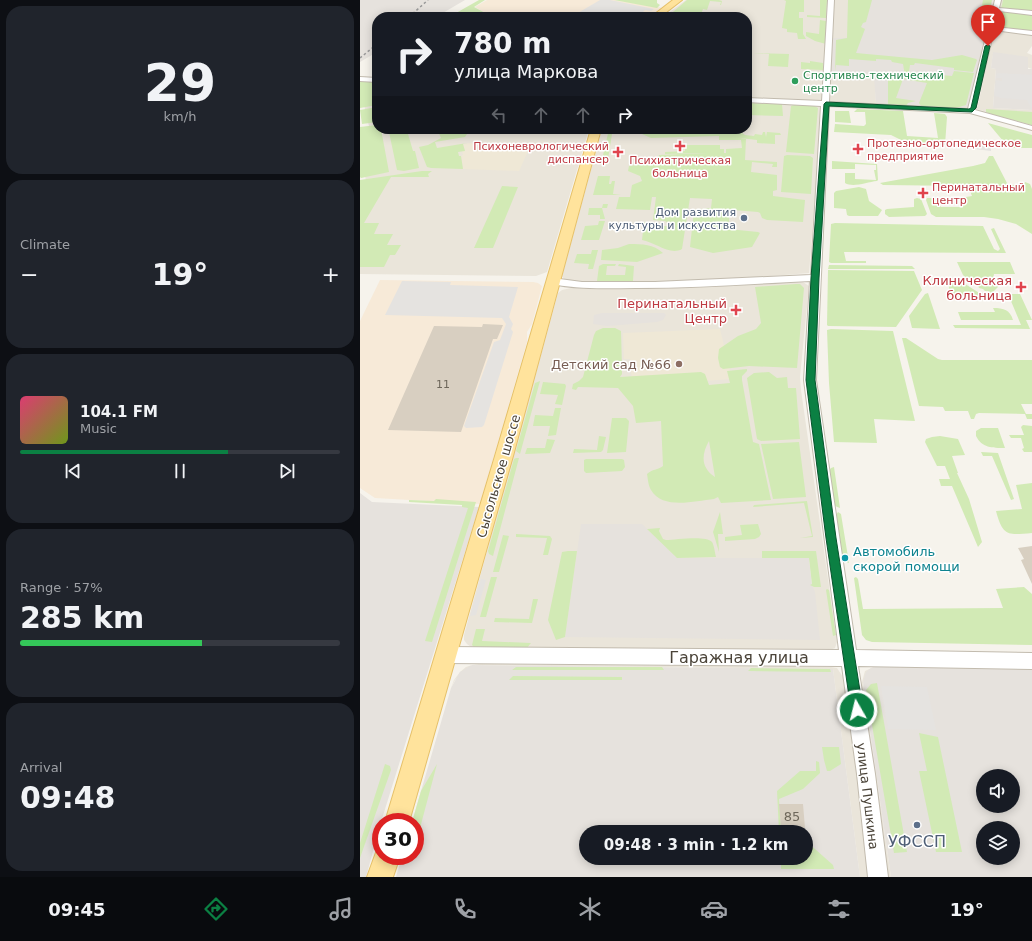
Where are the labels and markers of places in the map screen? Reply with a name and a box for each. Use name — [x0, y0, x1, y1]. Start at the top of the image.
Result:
pin — [971, 5, 1005, 46]
place label: Спортивно-технический центр — [803, 69, 944, 95]
marker: Спортивно-технический центр — [790, 76, 800, 86]
place label: Протезно-ортопедическое предприятие — [867, 137, 1021, 163]
place label: Психоневрологический диспансер — [473, 140, 609, 166]
marker: Психиатрическая больница — [674, 140, 686, 152]
marker: Протезно-ортопедическое предприятие — [852, 143, 864, 155]
marker: Психоневрологический диспансер — [612, 146, 624, 158]
place label: Психиатрическая больница — [629, 154, 731, 180]
place label: Перинатальный центр — [932, 181, 1025, 207]
marker: Перинатальный центр — [917, 187, 929, 199]
place label: Дом развития культуры и искусства — [609, 206, 736, 232]
marker: Дом развития культуры и искусства — [739, 213, 749, 223]
place label: Клиническая больница — [923, 273, 1012, 303]
marker: Клиническая больница — [1015, 281, 1027, 293]
place label: Перинатальный Центр — [617, 296, 727, 326]
marker: Перинатальный Центр — [730, 304, 742, 316]
place label: Детский сад №66 — [551, 357, 671, 372]
marker: Детский сад №66 — [674, 359, 684, 369]
place label: Автомобиль скорой помощи — [853, 544, 960, 574]
marker: Автомобиль скорой помощи — [840, 553, 850, 563]
marker: УФССП — [912, 820, 922, 830]
place label: УФССП — [888, 832, 946, 851]

